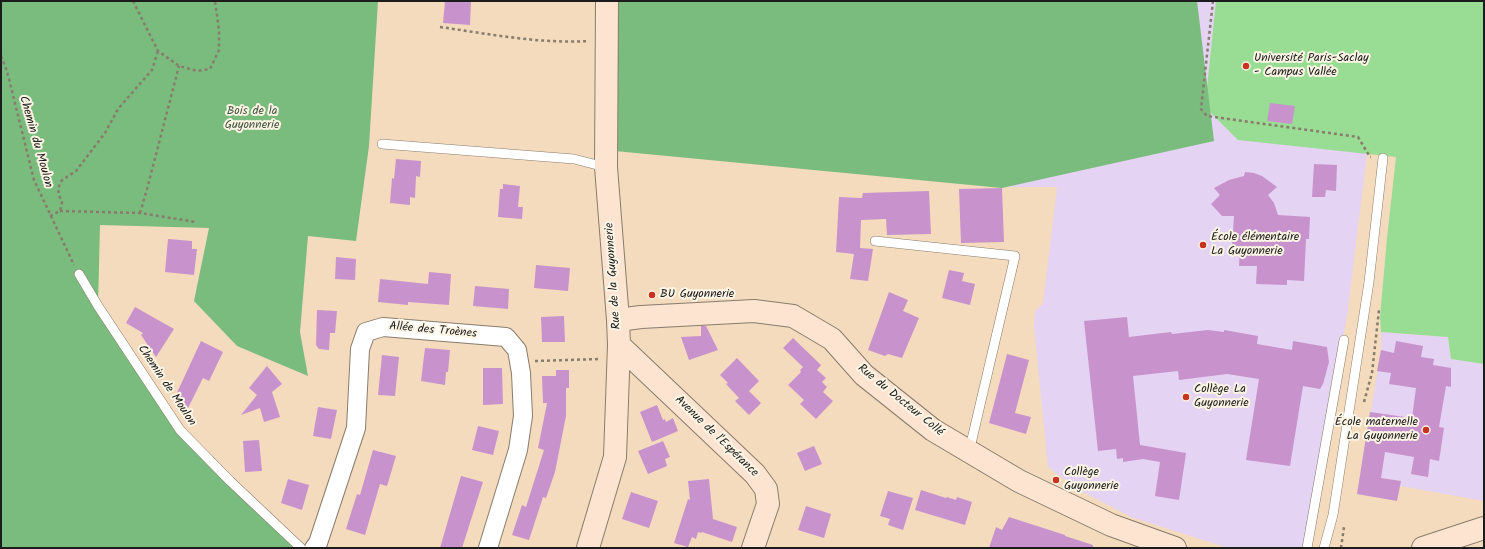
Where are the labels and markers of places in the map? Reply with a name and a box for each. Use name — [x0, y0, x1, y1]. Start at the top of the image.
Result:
place label: Université Paris-Saclay - Campus Vallée — [1254, 52, 1369, 80]
marker: Université Paris-Saclay - Campus Vallée — [1241, 61, 1251, 71]
place label: École élémentaire La Guyonnerie — [1211, 231, 1299, 259]
marker: École élémentaire La Guyonnerie — [1198, 240, 1208, 250]
place label: BU Guyonnerie — [660, 288, 734, 302]
marker: BU Guyonnerie — [647, 290, 657, 300]
place label: Collège La Guyonnerie — [1194, 383, 1249, 411]
marker: Collège La Guyonnerie — [1181, 392, 1191, 402]
place label: École maternelle La Guyonnerie — [1335, 416, 1418, 444]
marker: École maternelle La Guyonnerie — [1421, 425, 1431, 435]
place label: Collège Guyonnerie — [1064, 466, 1119, 494]
marker: Collège Guyonnerie — [1051, 475, 1061, 485]

